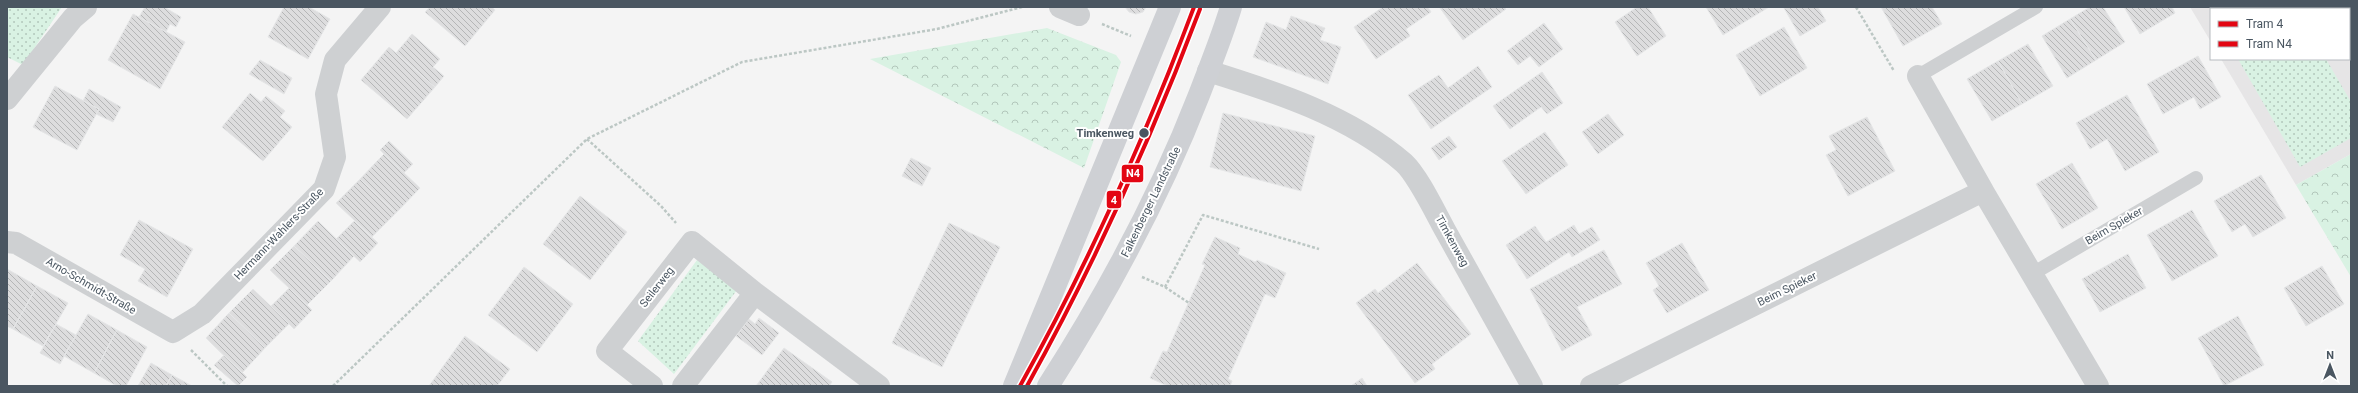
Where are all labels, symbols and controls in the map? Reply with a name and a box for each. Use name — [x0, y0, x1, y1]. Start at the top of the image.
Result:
legend — [2210, 8, 2350, 60]
text: Tram 4 — [2246, 17, 2284, 31]
text: Tram N4 — [2246, 37, 2292, 51]
marker: Timkenweg — [1137, 126, 1151, 140]
place label: Timkenweg — [1077, 127, 1134, 140]
street label: Falkenberger Landstraße — [1119, 144, 1184, 259]
line badge: N4 — [1121, 164, 1144, 183]
text: N4 — [1126, 167, 1141, 180]
street label: Hermann-Wahlers-Straße — [232, 185, 326, 283]
line badge: 4 — [1106, 190, 1122, 209]
text: 4 — [1111, 194, 1118, 207]
street label: Beim Spieker — [2083, 204, 2145, 248]
street label: Timkenweg — [1433, 213, 1471, 269]
street label: Arno-Schmidt-Straße — [44, 255, 138, 317]
street label: Seilerweg — [637, 264, 677, 310]
street label: Beim Spieker — [1755, 269, 1819, 309]
north arrow — [2310, 345, 2350, 385]
text: N — [2326, 349, 2334, 362]

